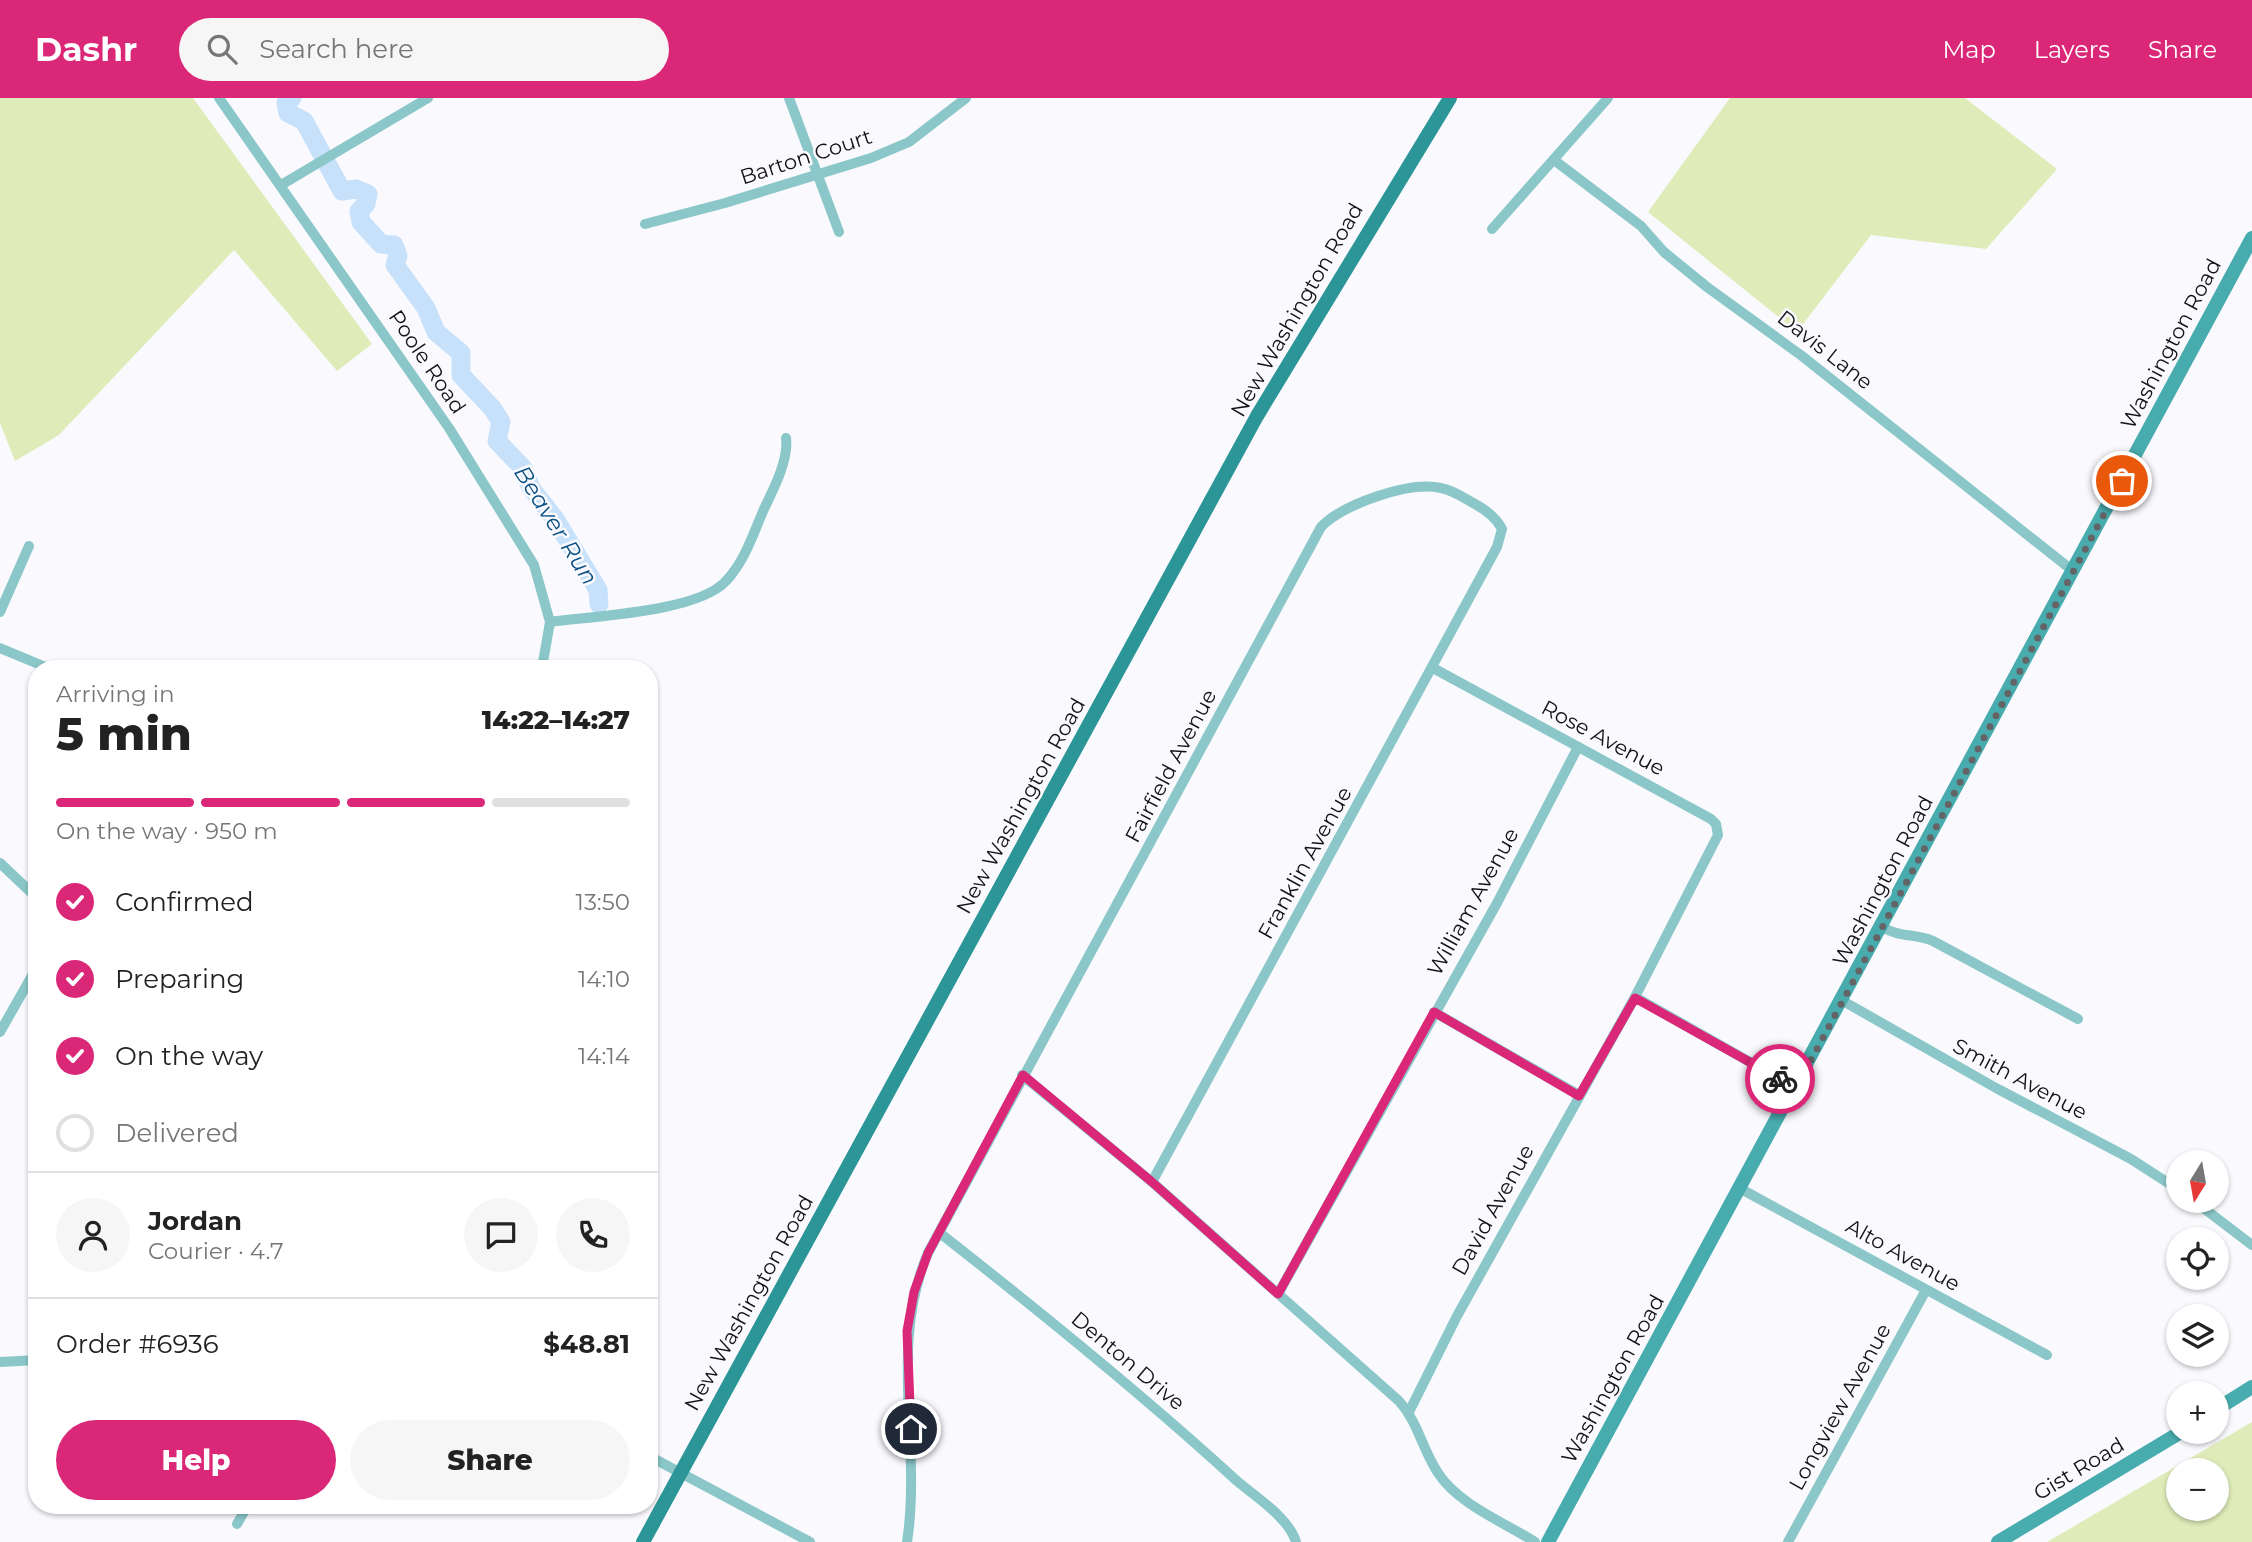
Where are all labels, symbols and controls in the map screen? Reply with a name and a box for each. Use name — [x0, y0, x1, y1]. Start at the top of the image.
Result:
search box — [179, 18, 669, 81]
text: Dashr — [35, 29, 137, 69]
icon: search — [203, 30, 241, 68]
text: Search here — [259, 33, 414, 65]
text: Map — [1942, 35, 1996, 64]
text: Layers — [2034, 35, 2110, 64]
text: Share — [2148, 35, 2217, 64]
street label: Barton Court — [737, 123, 875, 190]
street label: New Washington Road — [1225, 198, 1368, 421]
street label: Washington Road — [2115, 254, 2226, 433]
street label: Poole Road — [384, 305, 471, 418]
street label: Davis Lane — [1773, 305, 1878, 395]
pin — [2092, 451, 2152, 511]
water label: Beaver Run — [508, 460, 604, 590]
icon: bag — [2103, 462, 2141, 500]
text: Arriving in — [56, 680, 175, 708]
street label: Fairfield Avenue — [1120, 685, 1221, 847]
street label: New Washington Road — [951, 694, 1090, 918]
street label: Rose Avenue — [1537, 695, 1669, 781]
text: 14:22–14:27 — [482, 704, 630, 736]
text: 5 min — [56, 705, 192, 762]
street label: Franklin Avenue — [1252, 782, 1357, 943]
street label: Washington Road — [1827, 791, 1938, 970]
text: On the way · 950 m — [56, 817, 278, 845]
street label: William Avenue — [1422, 824, 1523, 980]
icon: check — [56, 883, 94, 921]
text: Confirmed — [115, 886, 254, 918]
text: 13:50 — [576, 888, 630, 916]
icon: check — [56, 960, 94, 998]
text: Preparing — [115, 963, 244, 995]
text: 14:10 — [578, 965, 630, 993]
street label: Smith Avenue — [1949, 1033, 2092, 1124]
icon: check — [56, 1037, 94, 1075]
text: On the way — [115, 1040, 263, 1072]
text: 14:14 — [578, 1042, 630, 1070]
courier — [1745, 1044, 1815, 1114]
icon: bike — [1761, 1060, 1799, 1098]
text: Delivered — [115, 1117, 239, 1149]
street label: David Avenue — [1446, 1140, 1539, 1279]
north arrow — [2166, 1150, 2230, 1213]
map controls — [2166, 1150, 2229, 1521]
street label: New Washington Road — [679, 1191, 818, 1415]
button: person — [56, 1198, 130, 1272]
button: chat — [464, 1198, 538, 1272]
button: phone — [556, 1198, 630, 1272]
text: Jordan — [148, 1205, 242, 1237]
street label: Alto Avenue — [1842, 1213, 1965, 1296]
button: locate — [2166, 1227, 2229, 1290]
text: Courier · 4.7 — [148, 1237, 284, 1265]
street label: Washington Road — [1556, 1290, 1669, 1468]
button: layers — [2166, 1304, 2229, 1367]
street label: Denton Drive — [1067, 1306, 1190, 1415]
street label: Longview Avenue — [1783, 1319, 1896, 1494]
text: Order #6936 — [56, 1328, 218, 1360]
text: $48.81 — [543, 1328, 630, 1360]
button: + — [2166, 1381, 2229, 1444]
pin — [881, 1399, 941, 1459]
icon: home — [892, 1410, 930, 1448]
button: Help — [56, 1420, 336, 1500]
button: Share — [350, 1420, 630, 1500]
street label: Gist Road — [2029, 1432, 2129, 1505]
button: − — [2166, 1458, 2229, 1521]

